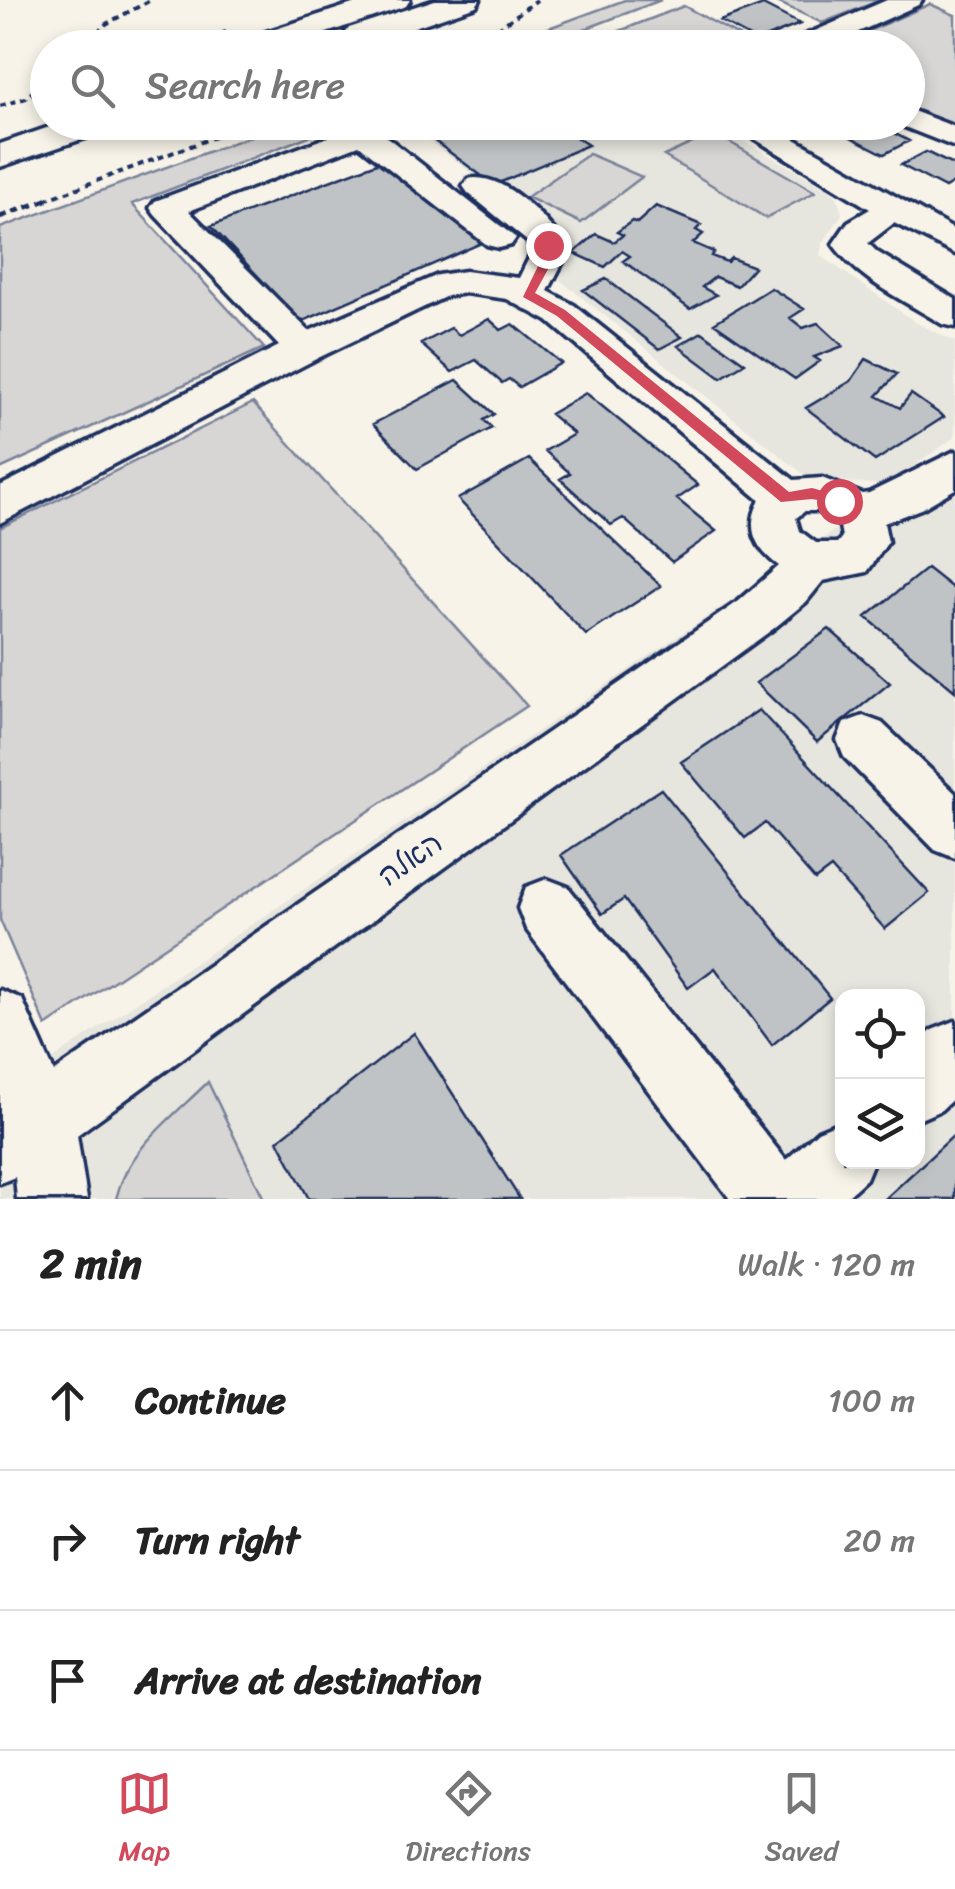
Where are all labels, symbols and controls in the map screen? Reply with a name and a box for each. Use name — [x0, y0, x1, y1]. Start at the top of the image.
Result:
search box — [30, 30, 925, 140]
text: Search here — [145, 52, 345, 119]
icon: search — [65, 58, 120, 113]
route end — [526, 223, 572, 269]
route start — [817, 479, 863, 525]
street label: האלה — [366, 817, 454, 901]
map controls — [835, 989, 925, 1169]
button: locate — [835, 989, 925, 1079]
button: layers — [835, 1079, 925, 1169]
text: 2 min — [40, 1227, 142, 1301]
text: Walk · 120 m — [738, 1236, 915, 1293]
text: Continue — [135, 1367, 286, 1434]
text: 100 m — [828, 1372, 915, 1429]
icon: ahead — [40, 1373, 95, 1428]
text: Turn right — [135, 1507, 300, 1574]
text: 20 m — [843, 1512, 915, 1569]
icon: right — [40, 1513, 95, 1568]
text: Arrive at destination — [135, 1647, 482, 1714]
icon: arrive — [40, 1653, 95, 1708]
tab: Map — [117, 1766, 172, 1875]
tab: Directions — [405, 1766, 531, 1875]
tab: Saved — [764, 1766, 838, 1875]

